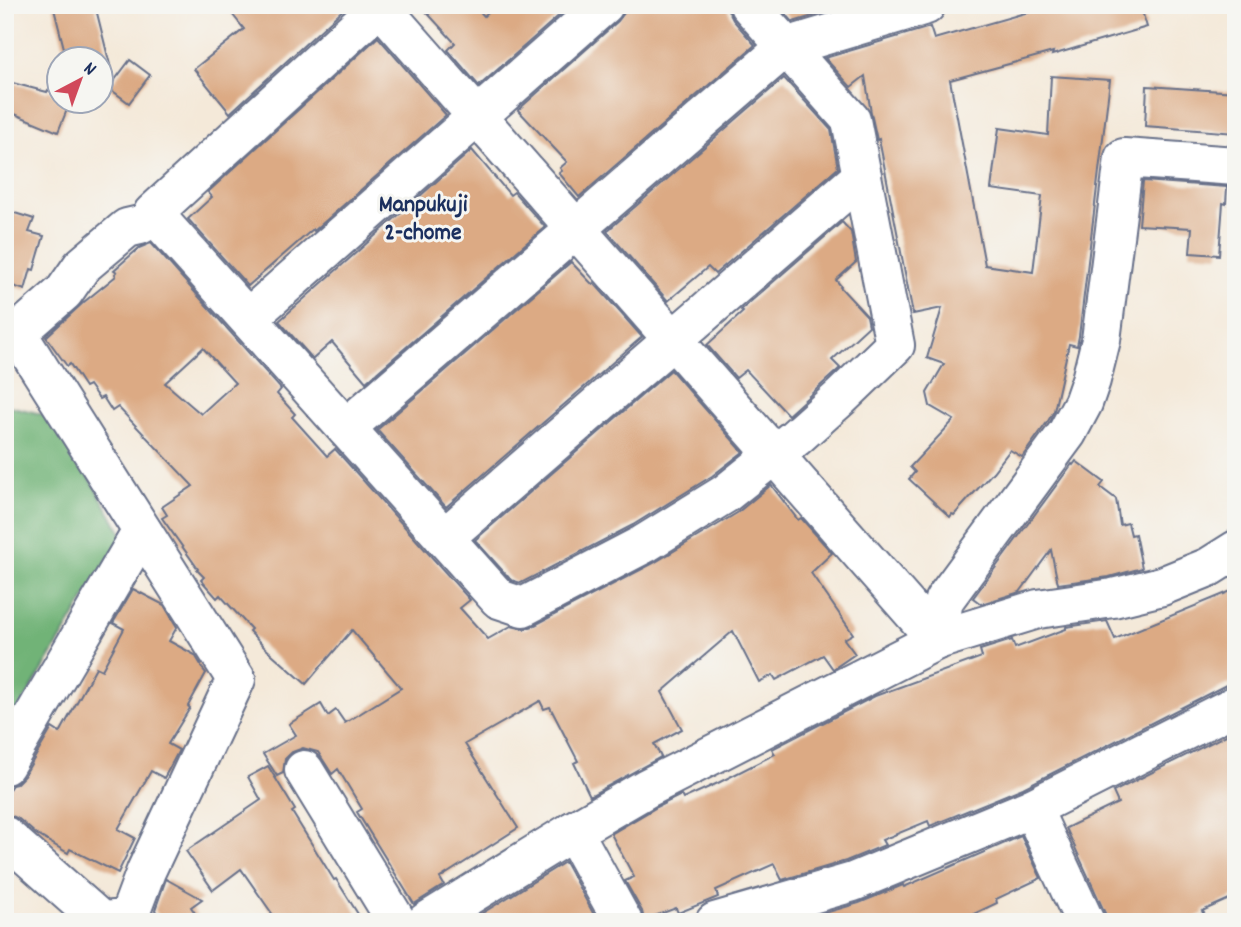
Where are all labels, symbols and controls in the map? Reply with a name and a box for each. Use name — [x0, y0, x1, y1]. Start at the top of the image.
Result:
north arrow — [46, 46, 116, 116]
text: N — [76, 57, 101, 83]
district label: Manpukuji 2-chome — [379, 189, 468, 251]

